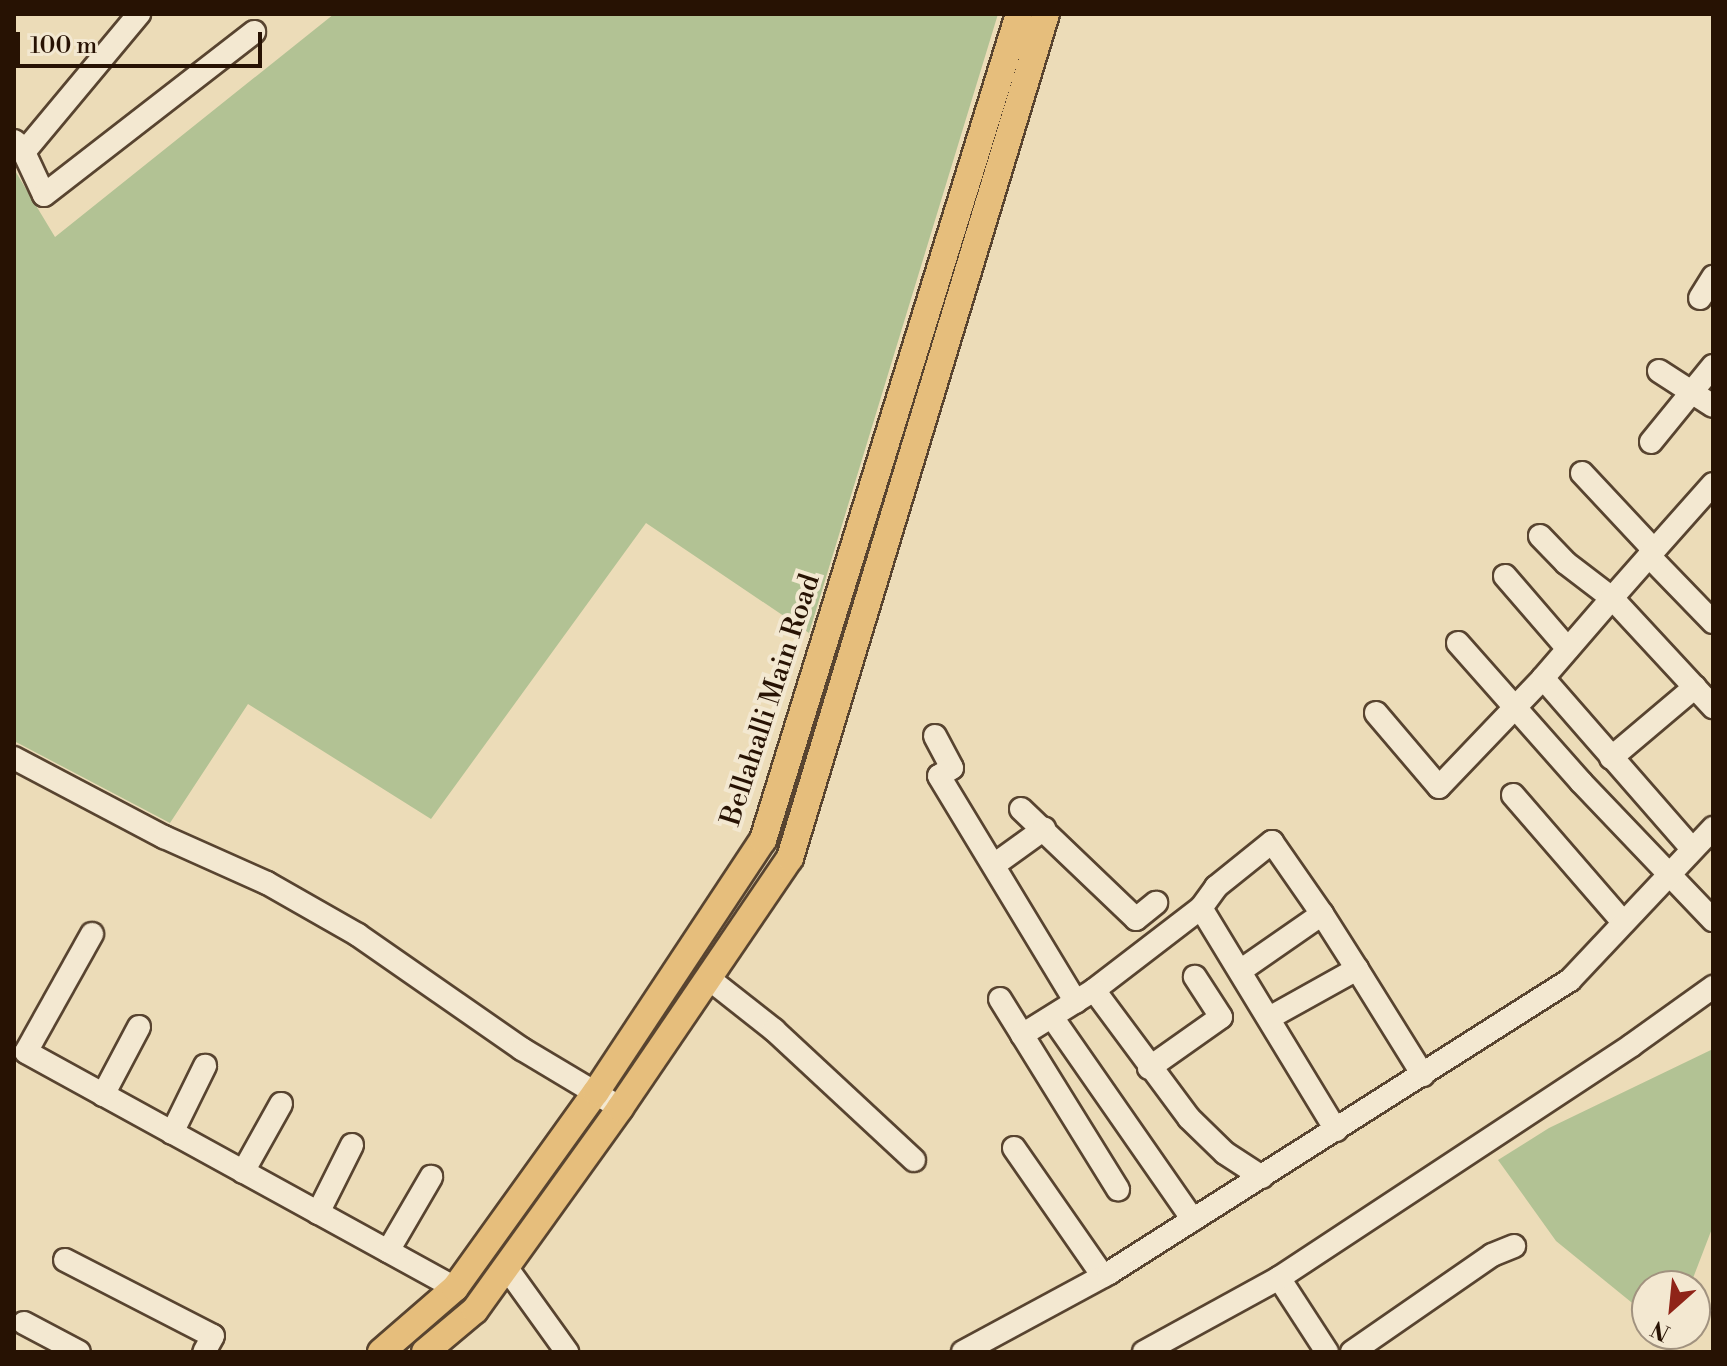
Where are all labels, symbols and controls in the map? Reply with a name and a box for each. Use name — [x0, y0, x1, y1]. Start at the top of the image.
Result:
scale bar — [20, 16, 266, 66]
text: 100 m — [30, 31, 97, 61]
street label: Bellahalli Main Road — [714, 570, 828, 830]
north arrow — [1631, 1270, 1711, 1350]
text: N — [1647, 1314, 1675, 1346]

